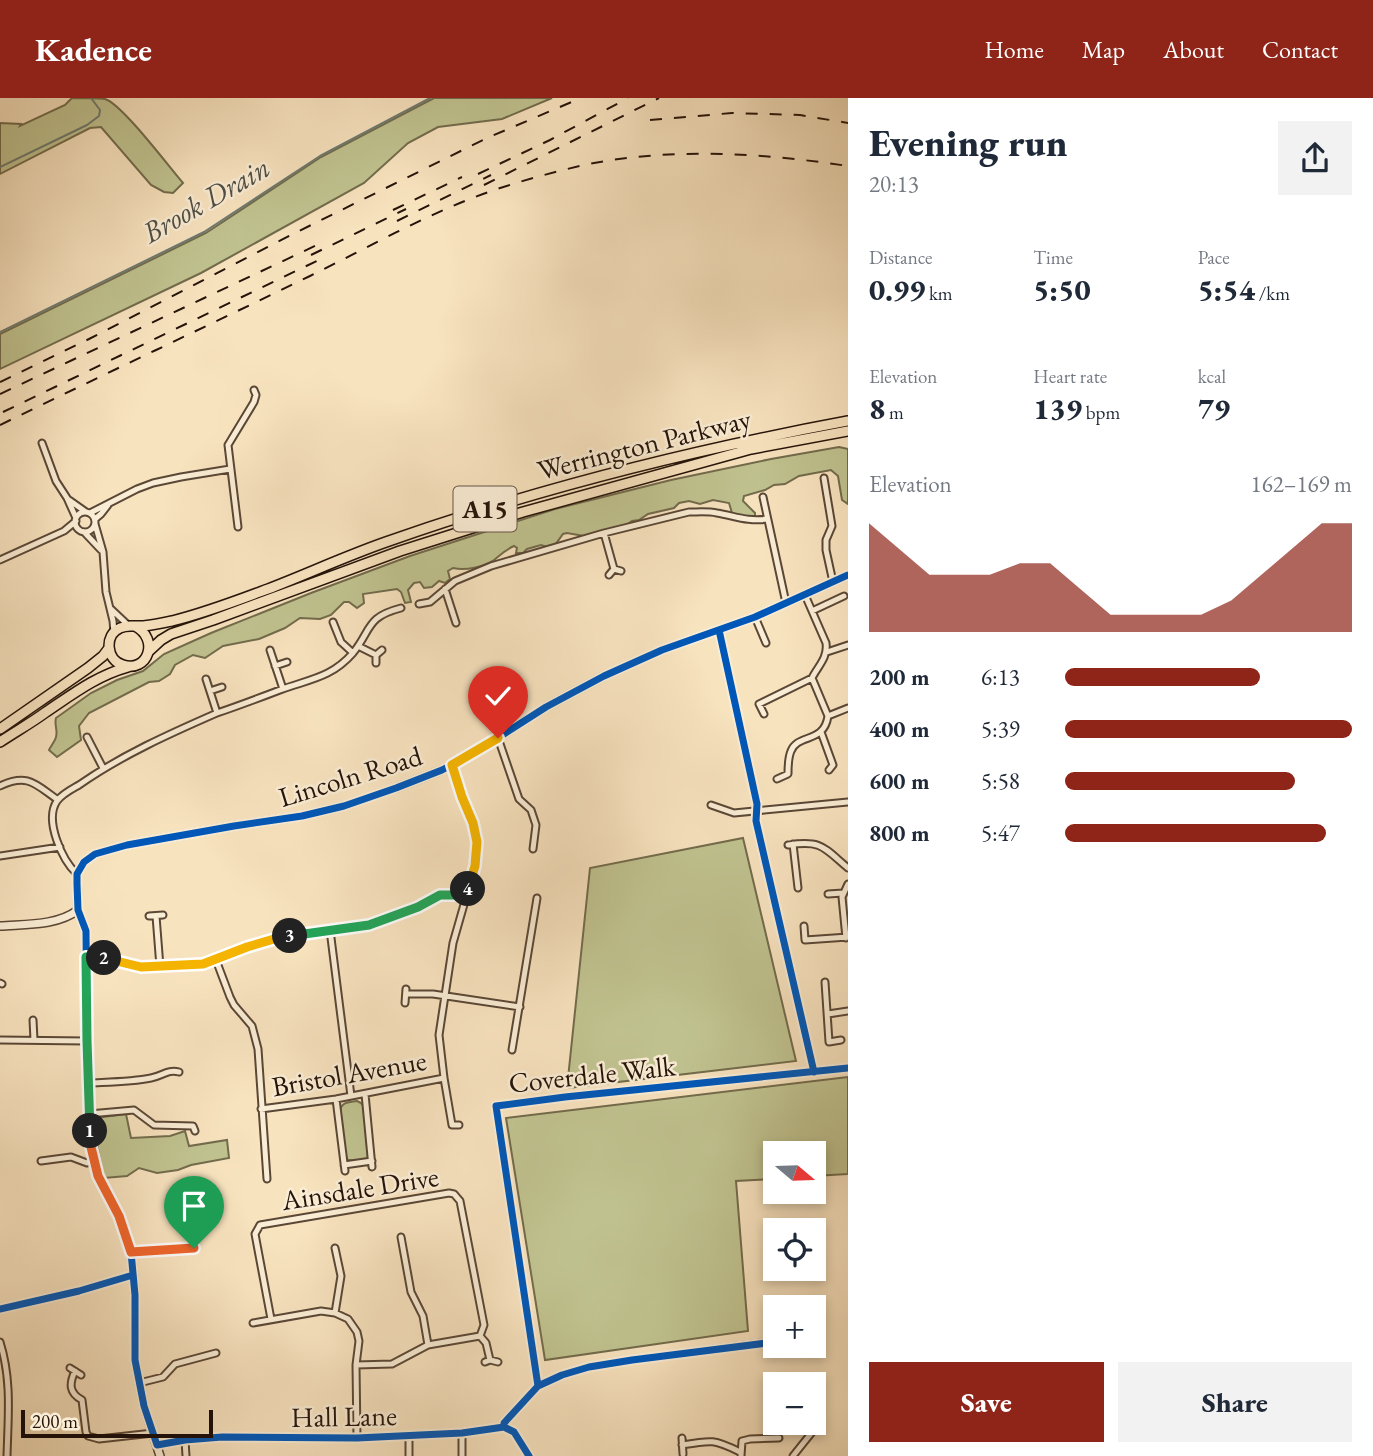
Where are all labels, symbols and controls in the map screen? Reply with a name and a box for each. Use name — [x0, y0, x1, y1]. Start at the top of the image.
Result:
text: Kadence — [35, 28, 152, 71]
text: Home — [984, 34, 1044, 65]
text: Map — [1082, 34, 1125, 65]
text: About — [1163, 34, 1224, 65]
text: Contact — [1262, 34, 1338, 65]
text: Evening run — [869, 118, 1067, 167]
button: share — [1278, 121, 1352, 195]
water label: Brook Drain — [134, 147, 277, 252]
text: 20:13 — [869, 169, 919, 199]
text: Distance — [869, 245, 932, 270]
text: Time — [1033, 245, 1073, 270]
text: Pace — [1198, 245, 1230, 270]
text: 0.99 — [869, 270, 925, 309]
text: 5:50 — [1033, 270, 1091, 309]
text: 5:54 — [1198, 270, 1255, 309]
text: km — [925, 281, 953, 306]
text: /km — [1255, 281, 1290, 306]
text: Elevation — [869, 364, 937, 389]
text: Heart rate — [1033, 364, 1107, 389]
text: kcal — [1198, 364, 1226, 389]
text: 8 — [869, 389, 885, 428]
text: 139 — [1033, 389, 1082, 428]
text: 79 — [1198, 389, 1230, 428]
street label: Werrington Parkway — [533, 400, 755, 488]
text: m — [885, 400, 904, 425]
text: bpm — [1082, 400, 1120, 425]
text: Elevation — [869, 469, 952, 499]
text: 162–169 m — [1251, 469, 1352, 499]
road number: A15 — [454, 486, 516, 532]
text: 200 m — [869, 662, 930, 692]
text: 6:13 — [981, 662, 1020, 692]
pin — [468, 666, 528, 738]
icon: check — [479, 677, 517, 715]
text: 400 m — [869, 714, 930, 744]
text: 5:39 — [981, 714, 1020, 744]
street label: Lincoln Road — [274, 737, 427, 815]
text: 600 m — [869, 766, 930, 796]
text: 5:58 — [981, 766, 1020, 796]
text: 800 m — [869, 818, 930, 848]
text: 5:47 — [981, 818, 1020, 848]
pin: 4 — [450, 872, 486, 906]
text: 4 — [462, 876, 473, 901]
pin: 3 — [272, 918, 308, 954]
text: 3 — [284, 923, 295, 948]
pin: 2 — [86, 940, 122, 976]
text: 2 — [98, 945, 109, 970]
street label: Bristol Avenue — [269, 1042, 429, 1104]
street label: Coverdale Walk — [507, 1047, 678, 1101]
pin: 1 — [72, 1114, 108, 1148]
text: 1 — [84, 1118, 95, 1143]
north arrow — [763, 1141, 826, 1204]
map controls — [763, 1141, 826, 1435]
street label: Ainsdale Drive — [278, 1158, 441, 1218]
pin — [164, 1176, 224, 1248]
icon: arrive — [175, 1187, 213, 1225]
button: locate — [763, 1218, 826, 1281]
button: + — [763, 1295, 826, 1358]
button: Save — [869, 1362, 1104, 1442]
button: Share — [1118, 1362, 1352, 1442]
button: − — [763, 1372, 826, 1435]
street label: Hall Lane — [291, 1397, 397, 1435]
scale bar — [21, 1407, 214, 1439]
text: 200 m — [32, 1409, 78, 1434]

